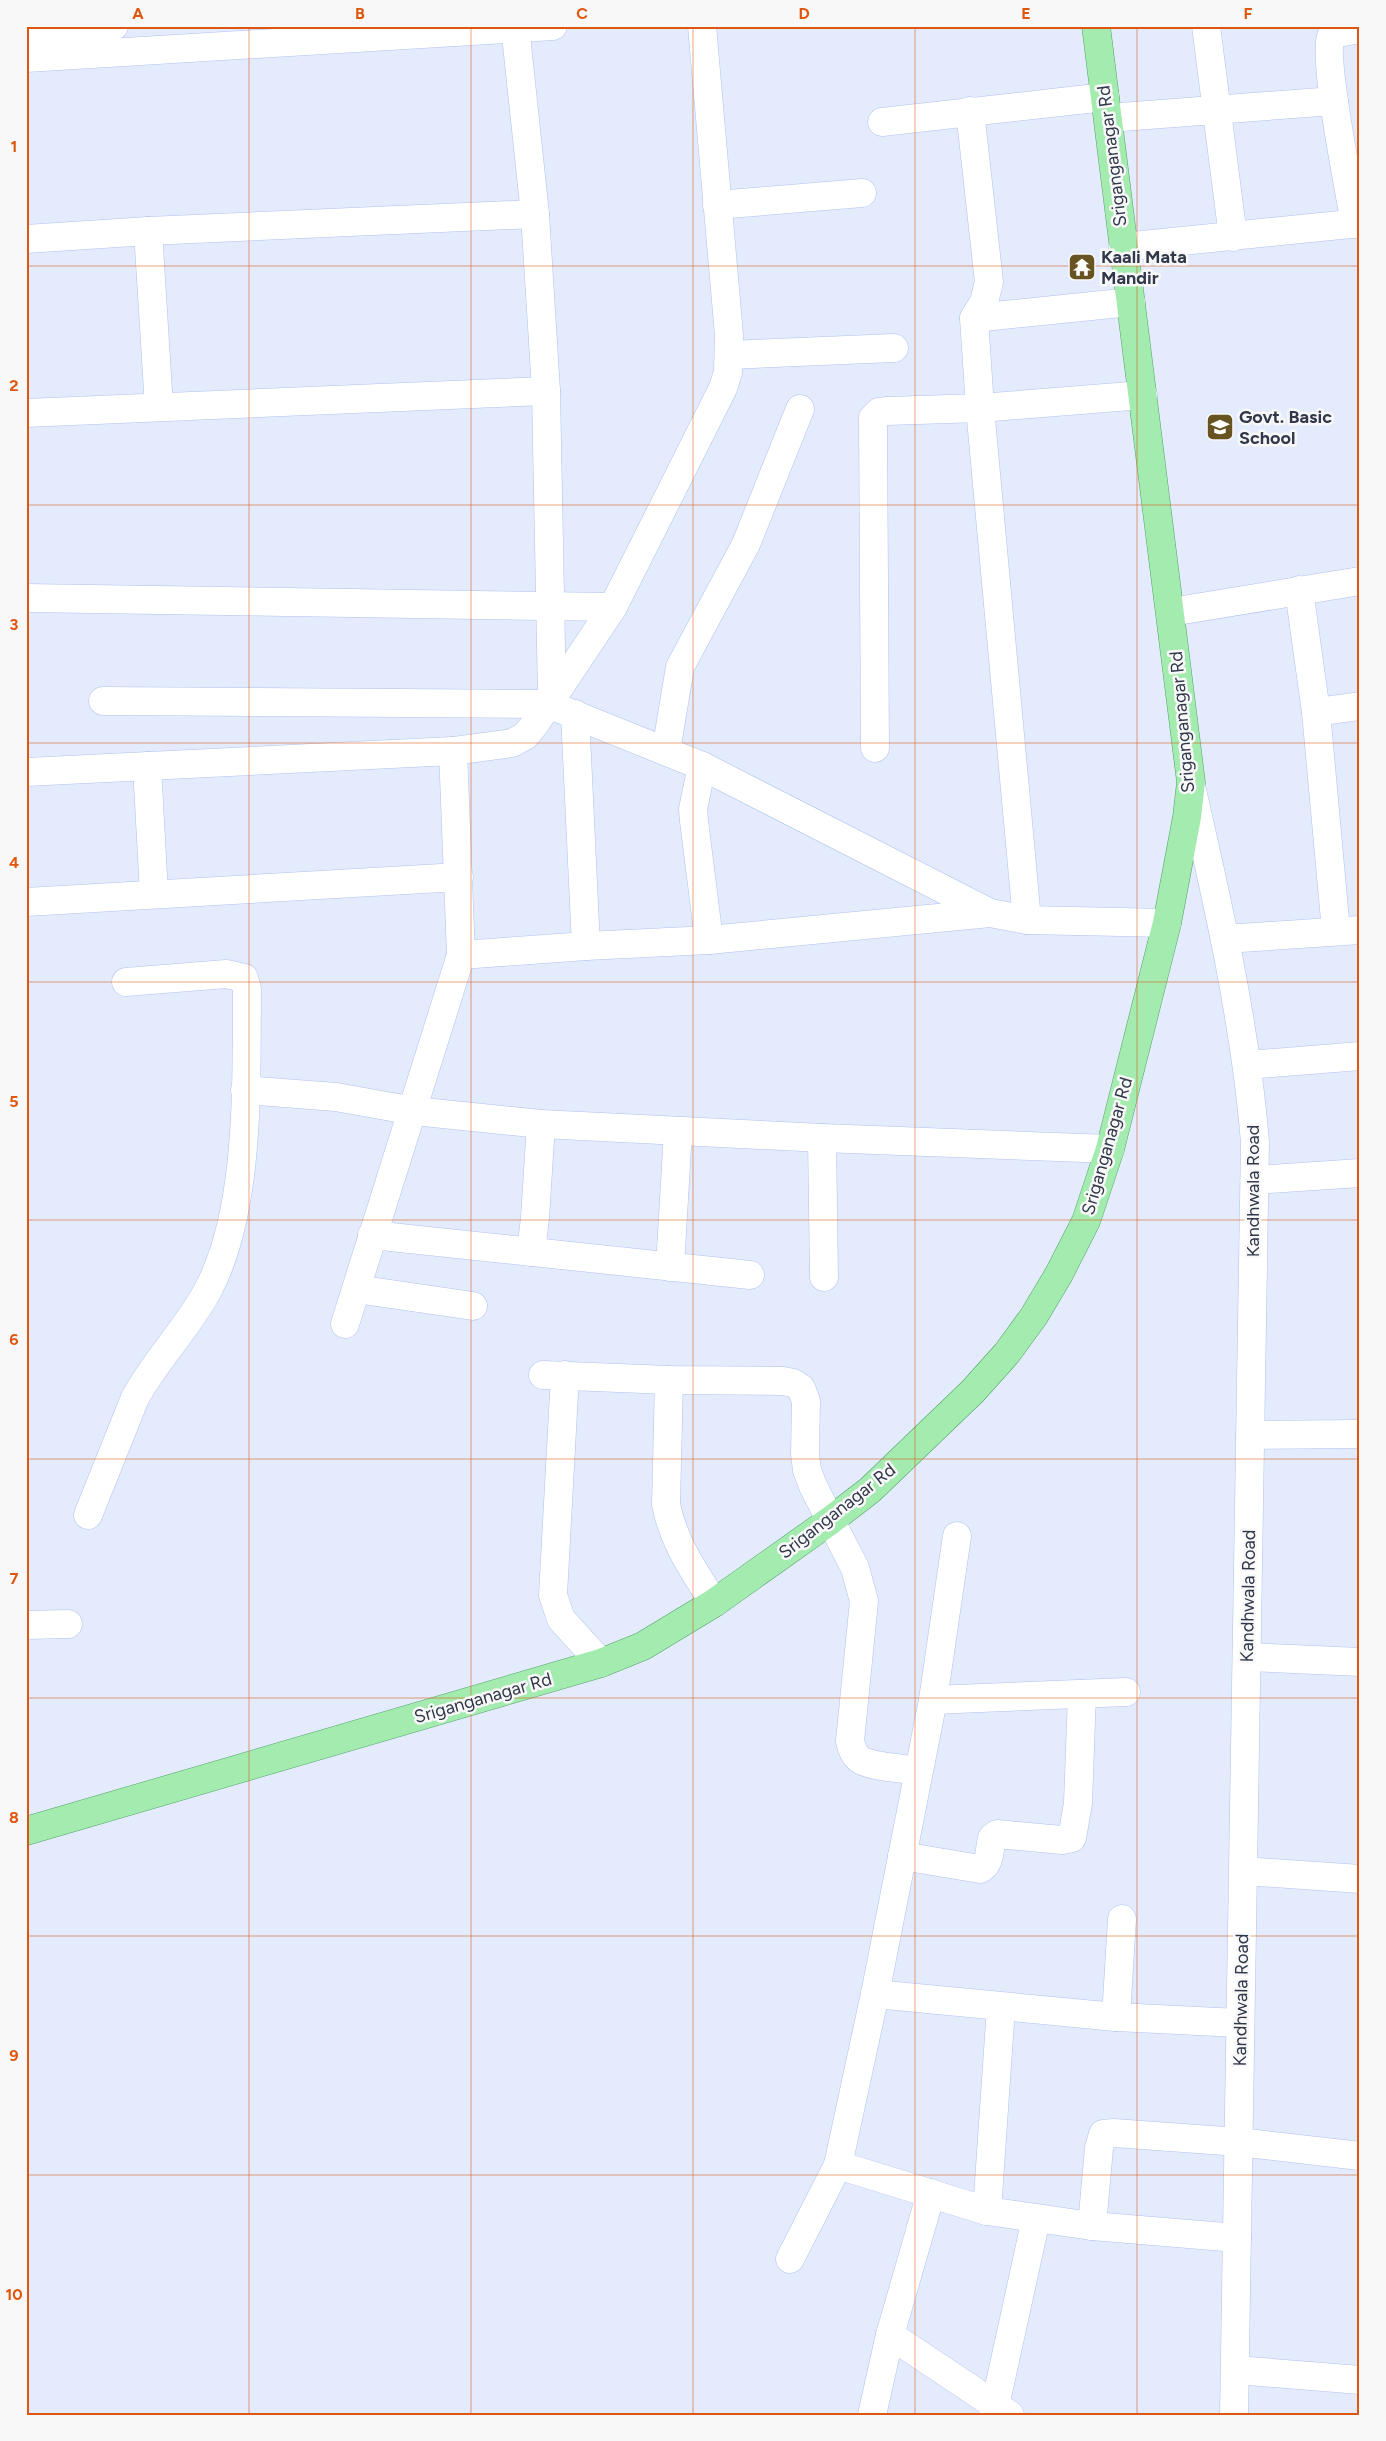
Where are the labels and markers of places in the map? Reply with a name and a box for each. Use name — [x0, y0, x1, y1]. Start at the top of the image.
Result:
place label: Kaali Mata Mandir — [1101, 246, 1187, 289]
temple icon: Kaali Mata Mandir — [1067, 252, 1097, 282]
place label: Govt. Basic School — [1239, 406, 1332, 449]
school or university icon: Govt. Basic School — [1205, 412, 1235, 442]

